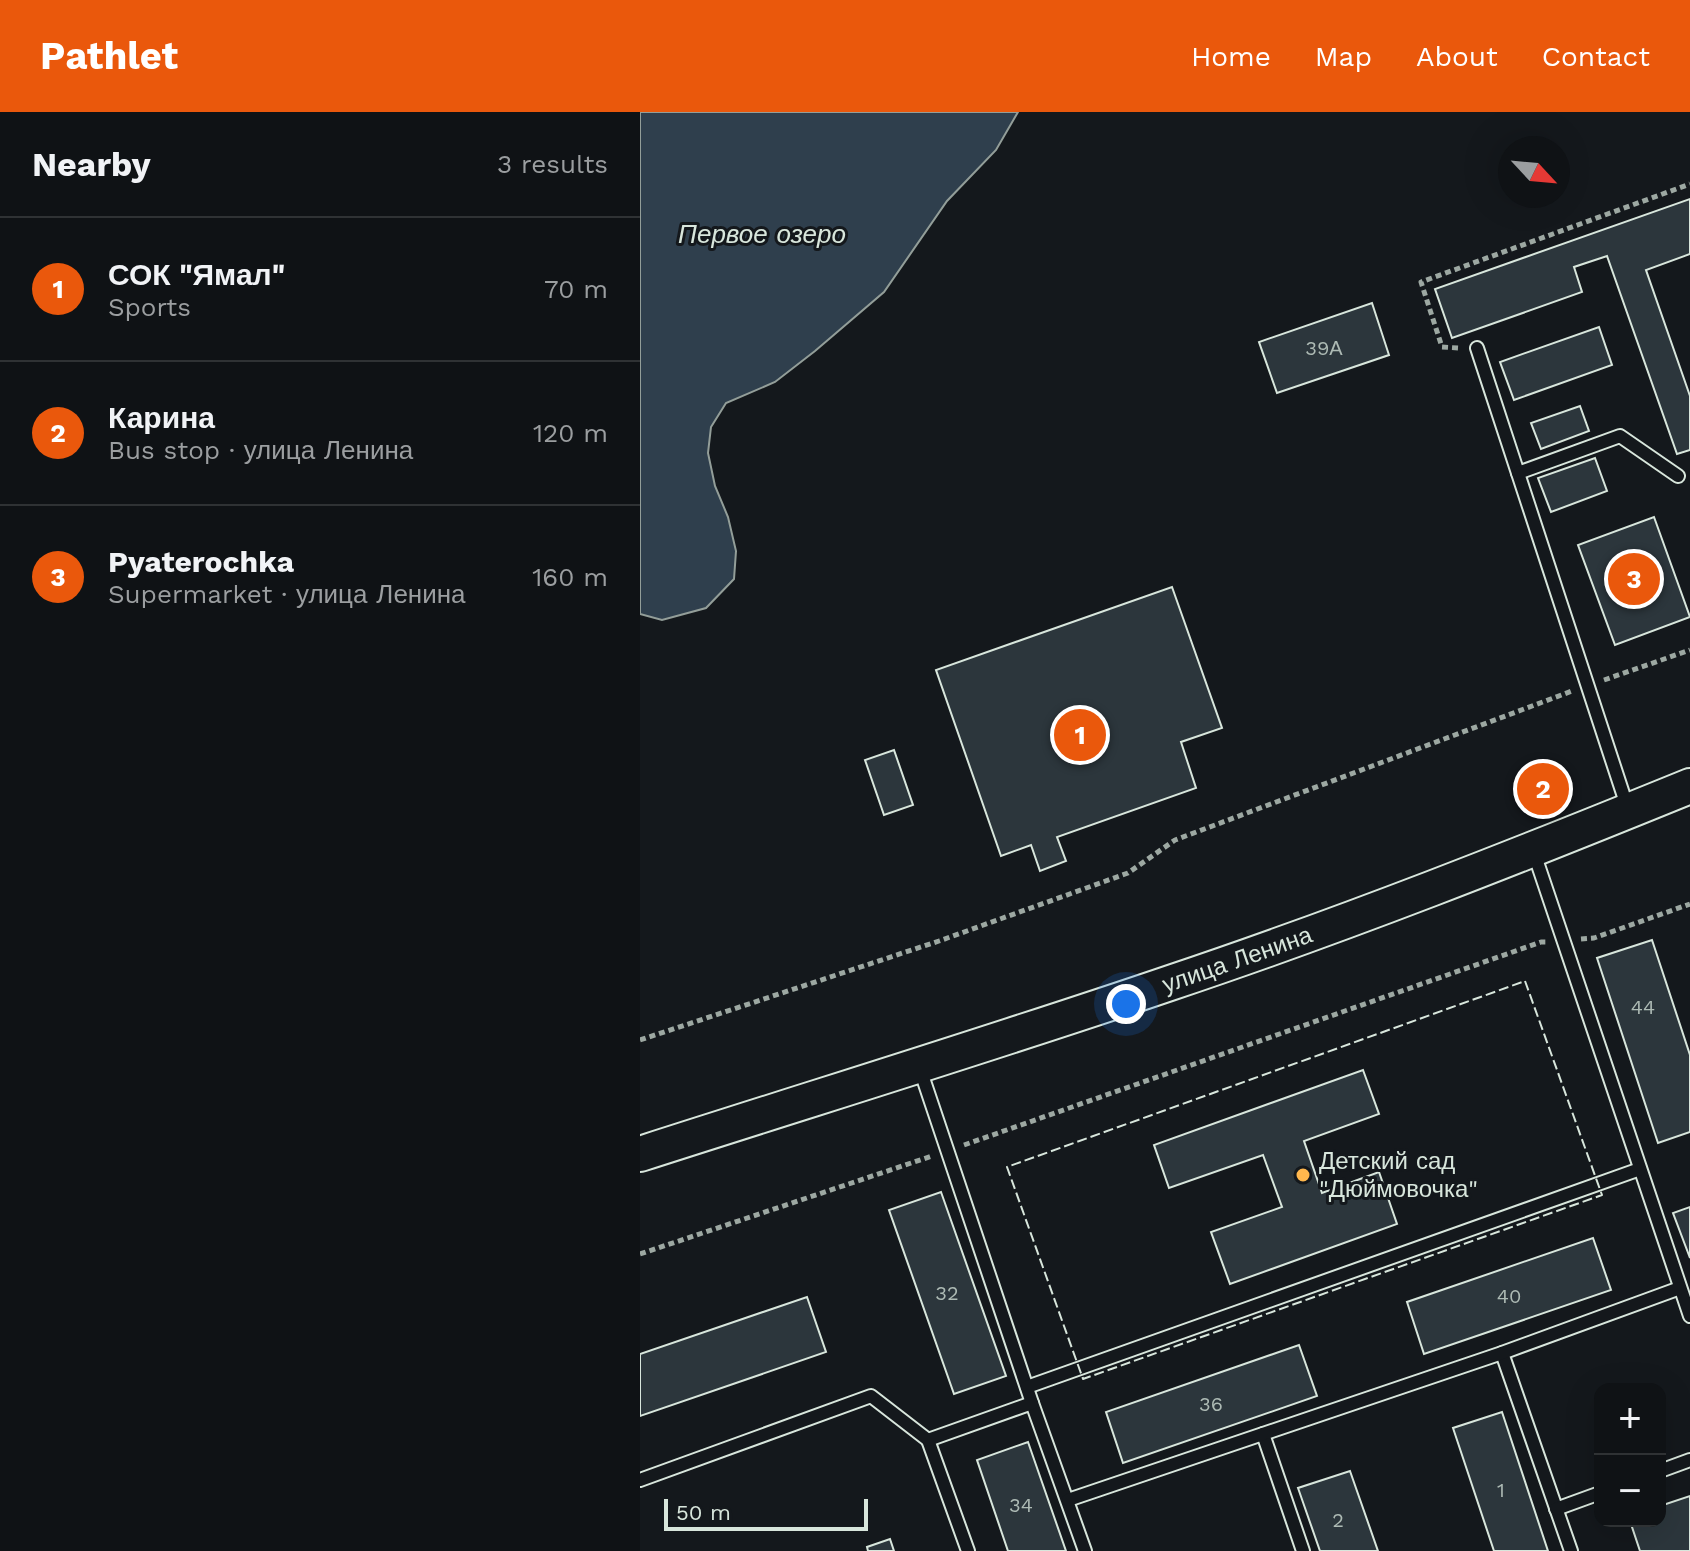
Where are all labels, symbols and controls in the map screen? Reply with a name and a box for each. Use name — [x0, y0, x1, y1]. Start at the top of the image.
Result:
text: Pathlet — [40, 34, 178, 78]
text: Home — [1191, 40, 1271, 73]
text: Map — [1315, 40, 1372, 73]
text: About — [1416, 40, 1498, 73]
text: Contact — [1542, 40, 1650, 73]
north arrow — [1498, 136, 1570, 208]
text: Nearby — [32, 144, 151, 184]
text: 3 results — [497, 149, 608, 179]
water label: Первое озеро — [678, 219, 846, 249]
text: СОК "Ямал" — [108, 257, 285, 292]
text: 1 — [52, 274, 64, 304]
text: 70 m — [544, 274, 608, 304]
text: Sports — [108, 292, 191, 322]
house number: 39А — [1305, 336, 1343, 360]
text: Карина — [108, 400, 215, 435]
text: 2 — [50, 418, 66, 448]
text: 120 m — [533, 418, 608, 448]
text: Bus stop · улица Ленина — [108, 435, 413, 465]
text: Pyaterochka — [108, 544, 294, 579]
pin: 3 — [1608, 549, 1660, 609]
text: 3 — [50, 562, 66, 592]
text: 160 m — [532, 562, 608, 592]
text: Supermarket · улица Ленина — [108, 579, 466, 609]
pin: 1 — [1054, 705, 1106, 765]
pin: 2 — [1517, 759, 1569, 819]
street label: улица Ленина — [1159, 920, 1316, 999]
your location — [1106, 984, 1146, 1024]
house number: 44 — [1631, 995, 1655, 1019]
place label: Детский сад "Дюймовочка" — [1319, 1147, 1478, 1203]
marker: Детский сад "Дюймовочка" — [1294, 1166, 1312, 1184]
house number: 32 — [935, 1281, 959, 1305]
house number: 40 — [1497, 1284, 1521, 1308]
map controls — [1594, 1383, 1666, 1527]
button: + — [1594, 1383, 1666, 1455]
house number: 36 — [1199, 1392, 1223, 1416]
button: − — [1594, 1455, 1666, 1527]
house number: 1 — [1497, 1478, 1505, 1502]
house number: 34 — [1009, 1493, 1033, 1517]
scale bar — [664, 1495, 868, 1531]
text: 50 m — [676, 1500, 731, 1525]
house number: 2 — [1332, 1508, 1344, 1532]

